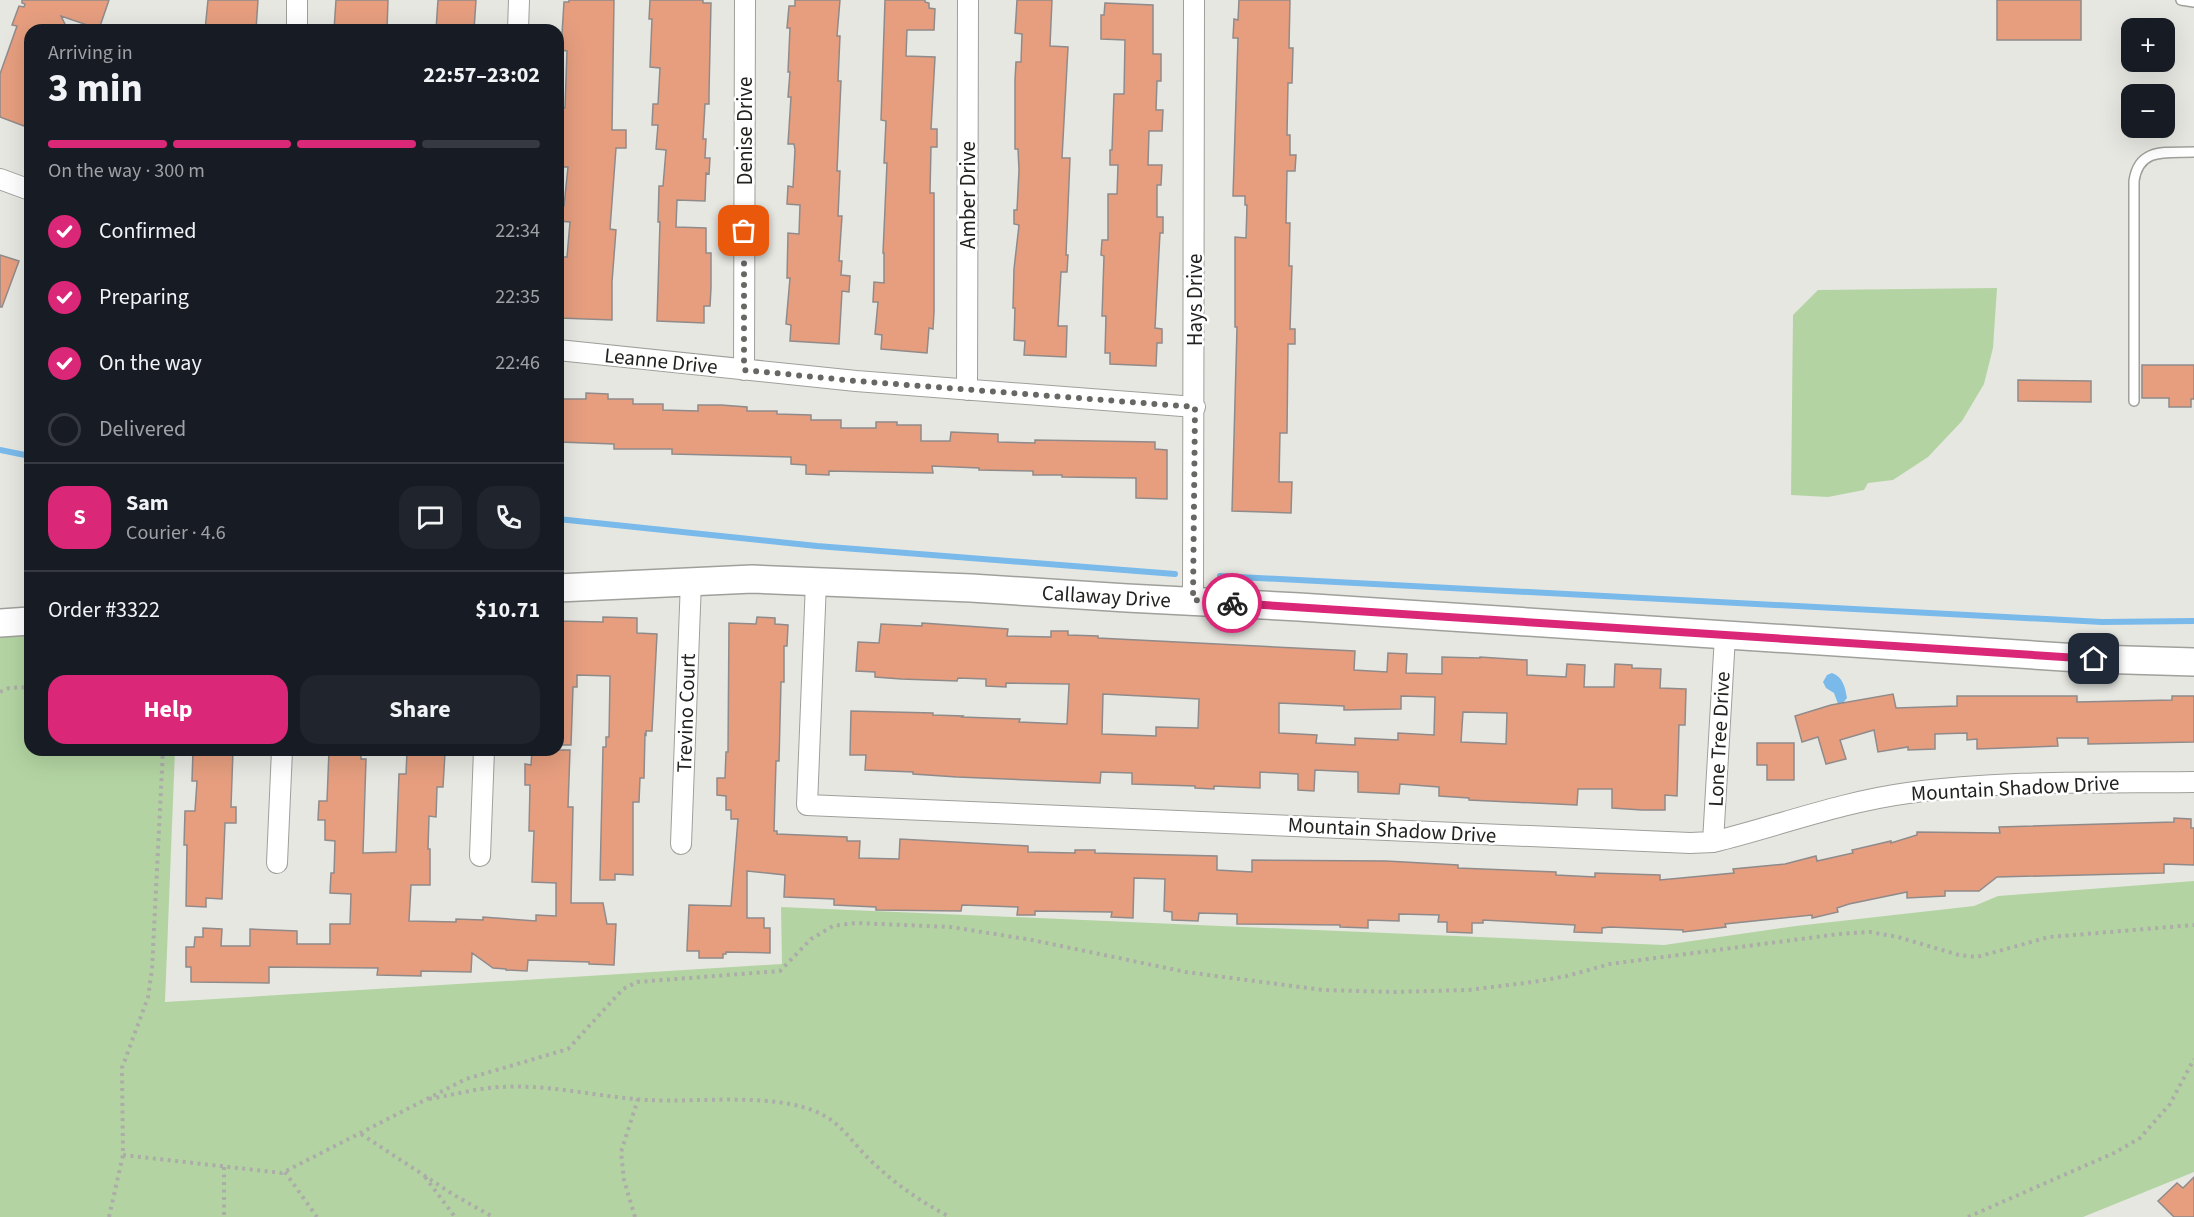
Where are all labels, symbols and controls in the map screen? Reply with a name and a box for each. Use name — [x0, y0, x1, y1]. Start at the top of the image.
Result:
map controls — [2121, 18, 2175, 138]
button: + — [2121, 18, 2175, 72]
text: Arriving in — [48, 39, 133, 67]
text: 22:57–23:02 — [423, 59, 540, 91]
text: 3 min — [48, 61, 143, 117]
street label: Denise Drive — [730, 77, 760, 185]
button: − — [2121, 84, 2175, 138]
street label: Amber Drive — [953, 141, 983, 249]
text: On the way · 300 m — [48, 157, 205, 185]
pin — [718, 205, 769, 256]
icon: bag — [727, 214, 760, 247]
icon: check — [48, 215, 81, 248]
text: Confirmed — [99, 215, 196, 247]
text: 22:34 — [495, 217, 540, 245]
street label: Hays Drive — [1180, 254, 1210, 346]
icon: check — [48, 281, 81, 314]
text: Preparing — [99, 281, 189, 313]
text: 22:35 — [495, 283, 540, 311]
street label: Leanne Drive — [603, 340, 719, 382]
icon: check — [48, 347, 81, 380]
text: On the way — [99, 347, 202, 379]
text: 22:46 — [495, 349, 540, 377]
text: Delivered — [99, 413, 186, 445]
button: chat — [399, 486, 462, 549]
button: phone — [477, 486, 540, 549]
text: Sam — [126, 487, 169, 519]
text: S — [73, 501, 86, 533]
text: Courier · 4.6 — [126, 519, 226, 547]
courier — [1202, 573, 1262, 633]
street label: Callaway Drive — [1041, 578, 1171, 615]
icon: bike — [1216, 587, 1249, 620]
text: Order #3322 — [48, 594, 160, 626]
text: $10.71 — [475, 594, 540, 626]
pin — [2068, 633, 2119, 684]
icon: home — [2077, 642, 2110, 675]
street label: Trevino Court — [669, 653, 703, 773]
street label: Lone Tree Drive — [1700, 671, 1738, 807]
button: Help — [48, 675, 288, 744]
button: Share — [300, 675, 540, 744]
street label: Mountain Shadow Drive — [1910, 768, 2120, 808]
street label: Mountain Shadow Drive — [1287, 810, 1497, 850]

